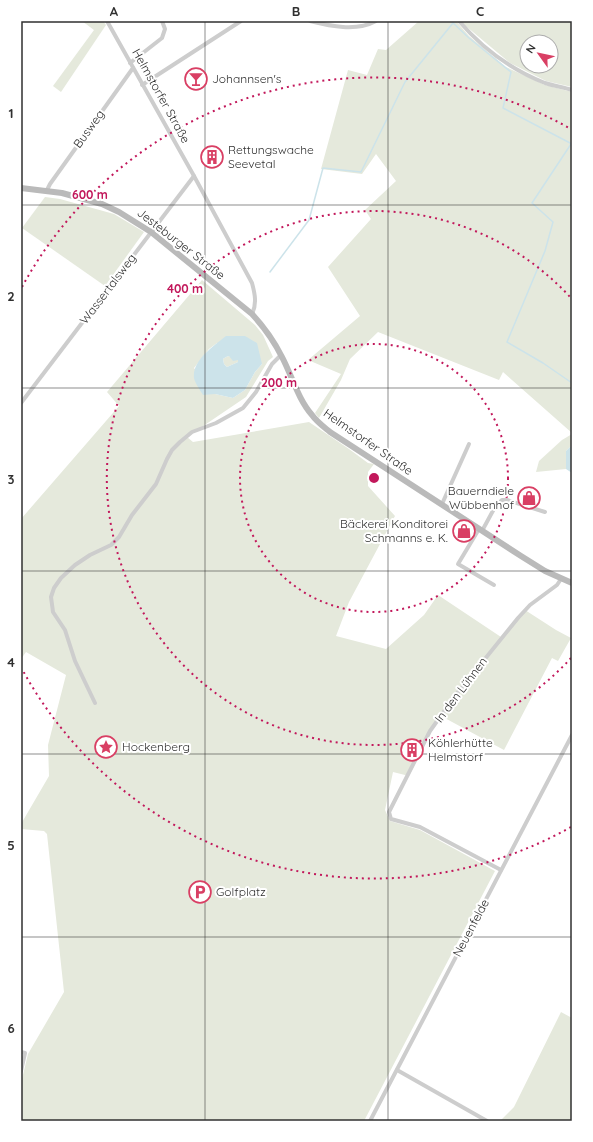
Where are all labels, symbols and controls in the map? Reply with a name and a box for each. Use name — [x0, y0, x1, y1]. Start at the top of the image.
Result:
text: A — [110, 3, 119, 19]
text: B — [292, 3, 300, 19]
text: C — [476, 3, 484, 19]
north arrow — [519, 34, 559, 74]
text: N — [523, 41, 539, 56]
street label: Helmstorfer Straße — [129, 46, 194, 146]
bar icon: Johannsen's — [183, 66, 209, 92]
place label: Johannsen's — [212, 71, 282, 86]
text: 1 — [8, 105, 14, 121]
street label: Busweg — [70, 107, 107, 151]
place label: Rettungswache Seevetal — [228, 142, 314, 171]
building icon: Rettungswache Seevetal — [199, 144, 225, 170]
text: 600 m — [72, 187, 108, 202]
street label: Jesteburger Straße — [134, 205, 228, 283]
street label: Wassertalsweg — [76, 250, 139, 327]
text: 400 m — [167, 281, 203, 296]
text: 2 — [7, 288, 15, 304]
text: 200 m — [261, 375, 297, 390]
street label: Helmstorfer Straße — [321, 405, 416, 478]
text: 3 — [8, 471, 15, 487]
centre of rings — [367, 471, 381, 485]
place label: Bauerndiele Wübbenhof — [448, 483, 515, 512]
shop icon: Bauerndiele Wübbenhof — [516, 485, 542, 511]
place label: Bäckerei Konditorei Schmanns e. K. — [340, 516, 448, 545]
shop icon: Bäckerei Konditorei Schmanns e. K. — [451, 518, 477, 544]
text: 4 — [7, 654, 15, 670]
street label: In den Lühnen — [431, 654, 490, 725]
place icon: Hockenberg — [93, 734, 119, 760]
place label: Köhlerhütte Helmstorf — [428, 735, 493, 764]
building icon: Köhlerhütte Helmstorf — [399, 737, 425, 763]
place label: Hockenberg — [122, 739, 190, 754]
text: 5 — [7, 837, 15, 853]
parking icon: Golfplatz — [187, 879, 213, 905]
place label: Golfplatz — [216, 884, 266, 899]
street label: Neuenfelde — [449, 896, 492, 959]
text: 6 — [7, 1020, 15, 1036]

